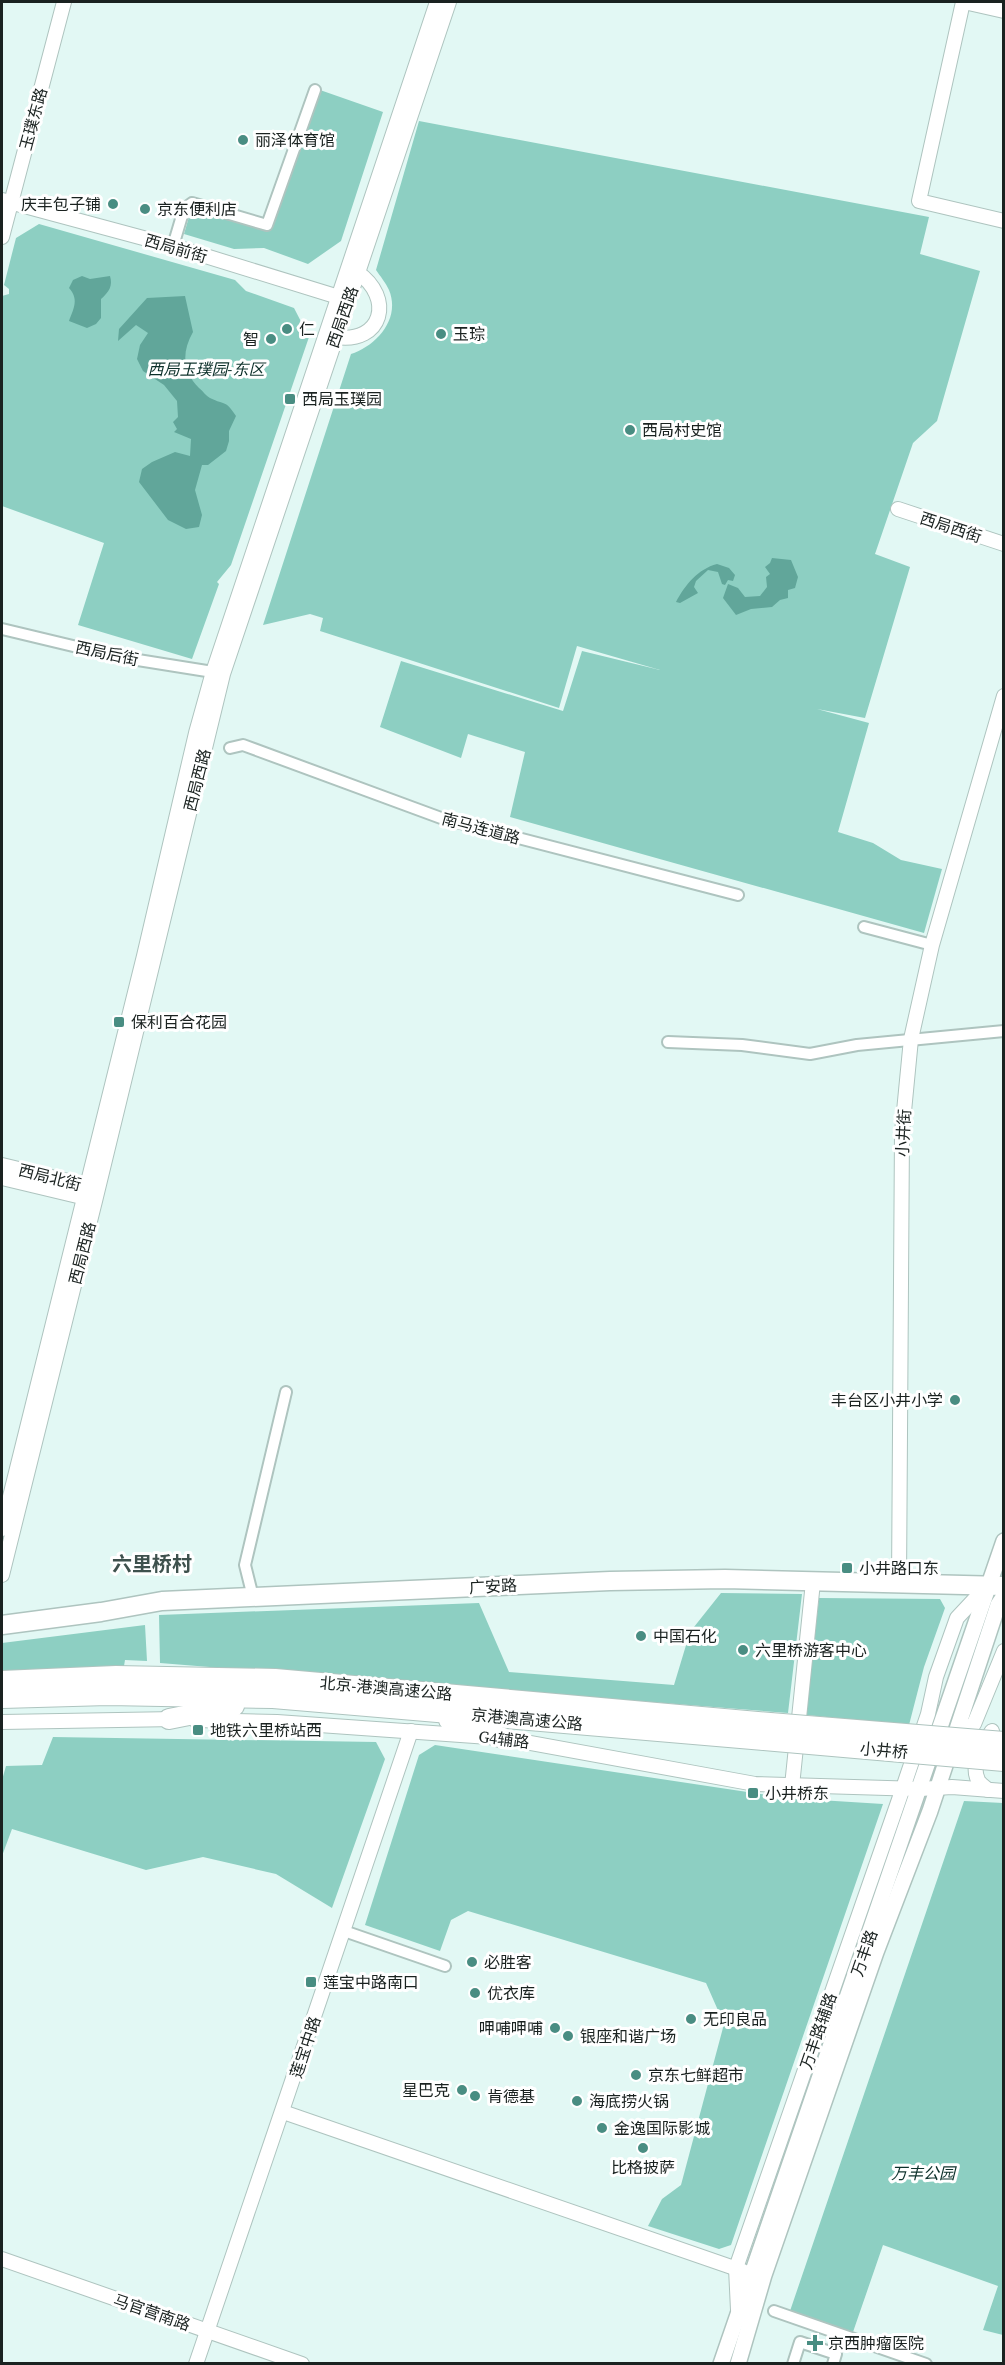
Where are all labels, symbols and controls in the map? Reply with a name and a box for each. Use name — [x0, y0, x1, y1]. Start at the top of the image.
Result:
street label: 玉璞东路 — [14, 85, 52, 153]
place label: 丽泽体育馆 — [255, 129, 335, 151]
marker: 丽泽体育馆 — [236, 133, 250, 147]
place label: 庆丰包子铺 — [21, 193, 101, 215]
marker: 庆丰包子铺 — [106, 197, 120, 211]
place label: 京东便利店 — [157, 198, 237, 220]
marker: 京东便利店 — [138, 202, 152, 216]
street label: 西局前街 — [142, 229, 210, 267]
street label: 西局西路 — [321, 283, 363, 351]
place label: 仁 — [299, 318, 315, 340]
marker: 仁 — [280, 322, 294, 336]
place label: 玉琮 — [453, 323, 485, 345]
marker: 玉琮 — [434, 327, 448, 341]
place label: 智 — [243, 328, 259, 350]
marker: 智 — [264, 332, 278, 346]
park label: 西局玉璞园-东区 — [148, 358, 266, 380]
place label: 西局玉璞园 — [302, 388, 382, 410]
marker: 西局玉璞园 — [283, 392, 297, 406]
place label: 西局村史馆 — [642, 419, 722, 441]
marker: 西局村史馆 — [623, 423, 637, 437]
street label: 西局西街 — [917, 507, 985, 547]
street label: 西局后街 — [73, 636, 141, 670]
street label: 西局西路 — [179, 746, 215, 814]
street label: 南马连道路 — [440, 807, 522, 849]
place label: 保利百合花园 — [131, 1011, 227, 1033]
marker: 保利百合花园 — [112, 1015, 126, 1029]
street label: 小井街 — [891, 1108, 915, 1158]
street label: 西局北街 — [16, 1159, 84, 1195]
street label: 西局西路 — [64, 1219, 100, 1287]
place label: 丰台区小井小学 — [831, 1389, 943, 1411]
marker: 丰台区小井小学 — [948, 1393, 962, 1407]
district label: 六里桥村 — [112, 1550, 192, 1578]
place label: 小井路口东 — [859, 1557, 939, 1579]
marker: 小井路口东 — [840, 1561, 854, 1575]
street label: 广安路 — [468, 1574, 518, 1598]
place label: 中国石化 — [653, 1625, 717, 1647]
marker: 中国石化 — [634, 1629, 648, 1643]
place label: 六里桥游客中心 — [755, 1639, 867, 1661]
marker: 六里桥游客中心 — [736, 1643, 750, 1657]
street label: 北京-港澳高速公路 — [319, 1671, 453, 1705]
street label: 京港澳高速公路 — [470, 1703, 584, 1735]
place label: 地铁六里桥站西 — [210, 1719, 322, 1741]
marker: 地铁六里桥站西 — [191, 1723, 205, 1737]
street label: G4辅路 — [477, 1725, 531, 1753]
street label: 小井桥 — [859, 1737, 909, 1763]
place label: 小井桥东 — [765, 1782, 829, 1804]
marker: 小井桥东 — [746, 1786, 760, 1800]
street label: 万丰路 — [846, 1927, 882, 1979]
place label: 必胜客 — [484, 1951, 532, 1973]
marker: 必胜客 — [465, 1955, 479, 1969]
place label: 莲宝中路南口 — [323, 1971, 419, 1993]
marker: 莲宝中路南口 — [304, 1975, 318, 1989]
place label: 优衣库 — [487, 1982, 535, 2004]
marker: 优衣库 — [468, 1986, 482, 2000]
street label: 万丰路辅路 — [795, 1990, 841, 2072]
place label: 无印良品 — [703, 2008, 767, 2030]
marker: 无印良品 — [684, 2012, 698, 2026]
street label: 莲宝中路 — [285, 2013, 325, 2081]
place label: 呷哺呷哺 — [479, 2017, 543, 2039]
marker: 呷哺呷哺 — [548, 2021, 562, 2035]
place label: 银座和谐广场 — [580, 2025, 676, 2047]
marker: 银座和谐广场 — [561, 2029, 575, 2043]
place label: 京东七鲜超市 — [648, 2064, 744, 2086]
marker: 京东七鲜超市 — [629, 2068, 643, 2082]
place label: 星巴克 — [402, 2079, 450, 2101]
marker: 星巴克 — [455, 2083, 469, 2097]
place label: 肯德基 — [487, 2085, 535, 2107]
marker: 肯德基 — [468, 2089, 482, 2103]
place label: 海底捞火锅 — [589, 2090, 669, 2112]
marker: 海底捞火锅 — [570, 2094, 584, 2108]
place label: 金逸国际影城 — [614, 2117, 710, 2139]
marker: 金逸国际影城 — [595, 2121, 609, 2135]
marker: 比格披萨 — [636, 2141, 650, 2155]
place label: 比格披萨 — [611, 2156, 675, 2178]
park label: 万丰公园 — [891, 2162, 957, 2184]
street label: 马官营南路 — [111, 2289, 193, 2335]
place label: 京西肿瘤医院 — [828, 2332, 924, 2354]
marker: 京西肿瘤医院 — [806, 2334, 824, 2352]

